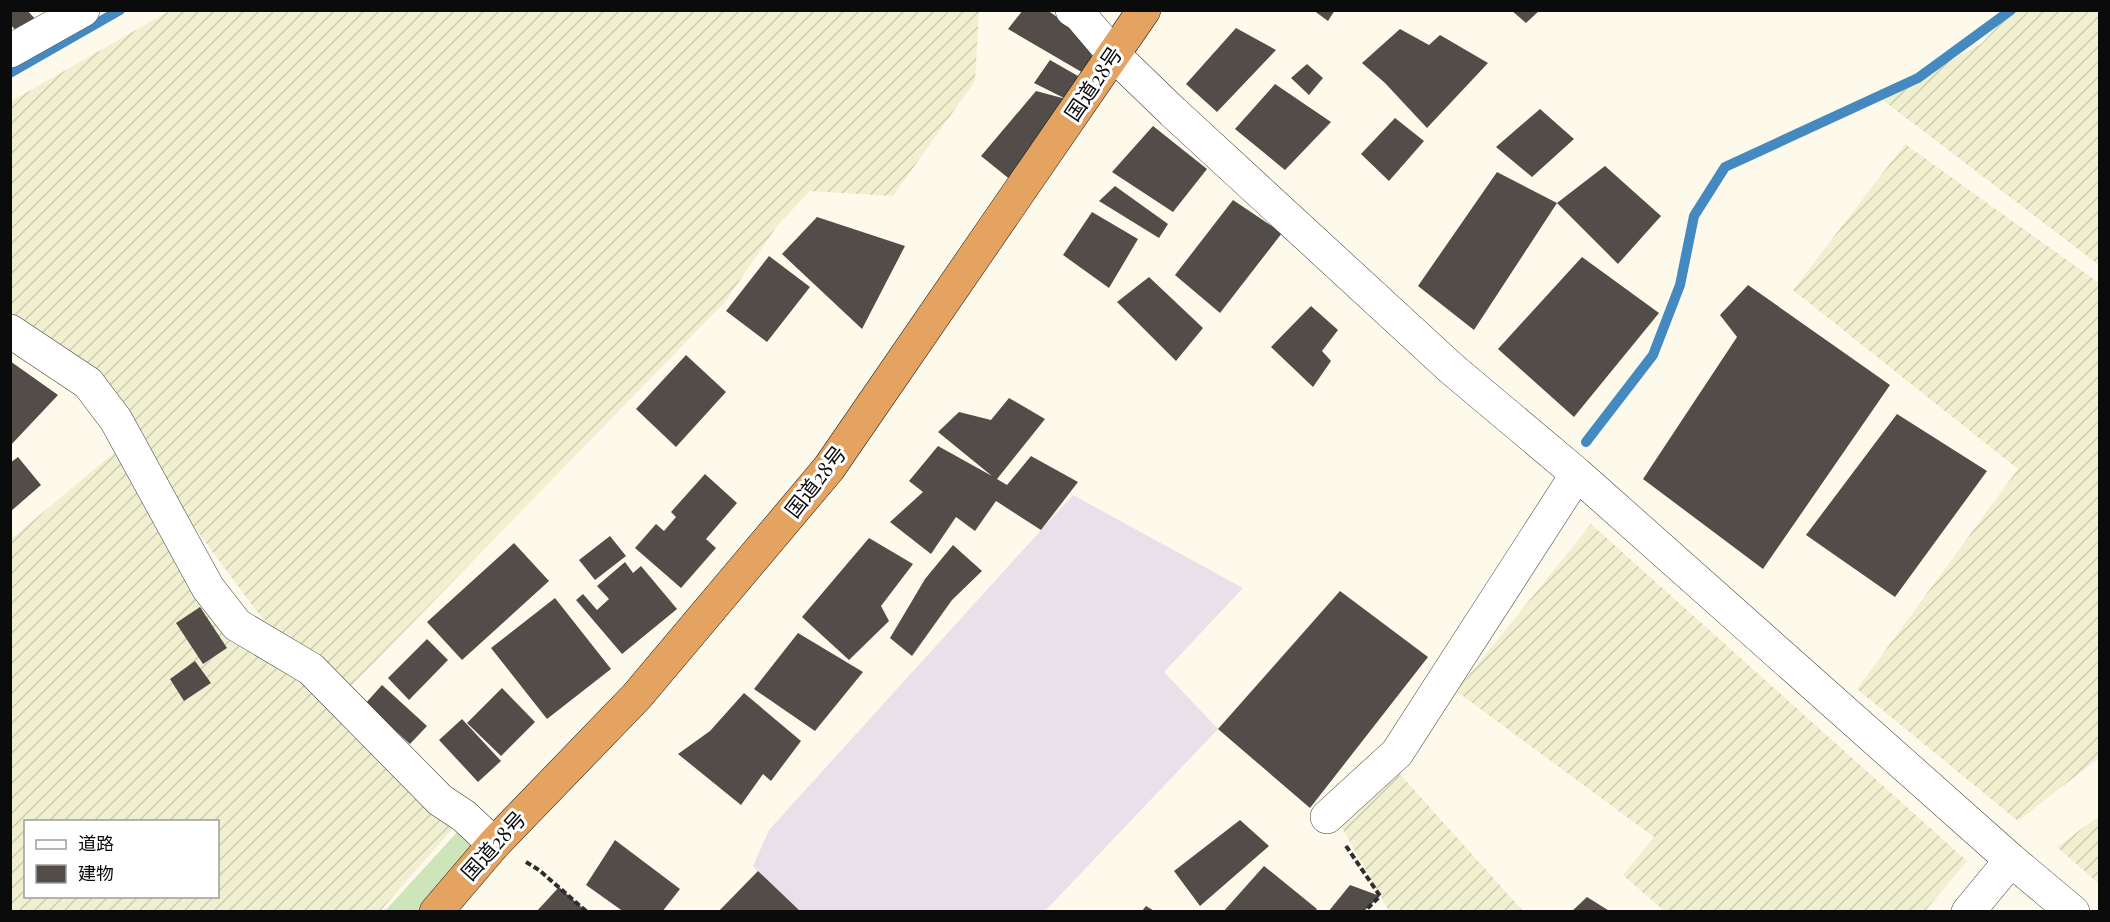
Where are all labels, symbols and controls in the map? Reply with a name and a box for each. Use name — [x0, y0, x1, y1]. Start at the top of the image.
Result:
street label: 国道28号 — [1057, 40, 1127, 126]
street label: 国道28号 — [778, 439, 851, 522]
street label: 国道28号 — [454, 804, 531, 885]
legend — [24, 820, 219, 898]
text: 道路 — [78, 831, 114, 855]
text: 建物 — [78, 861, 114, 885]

